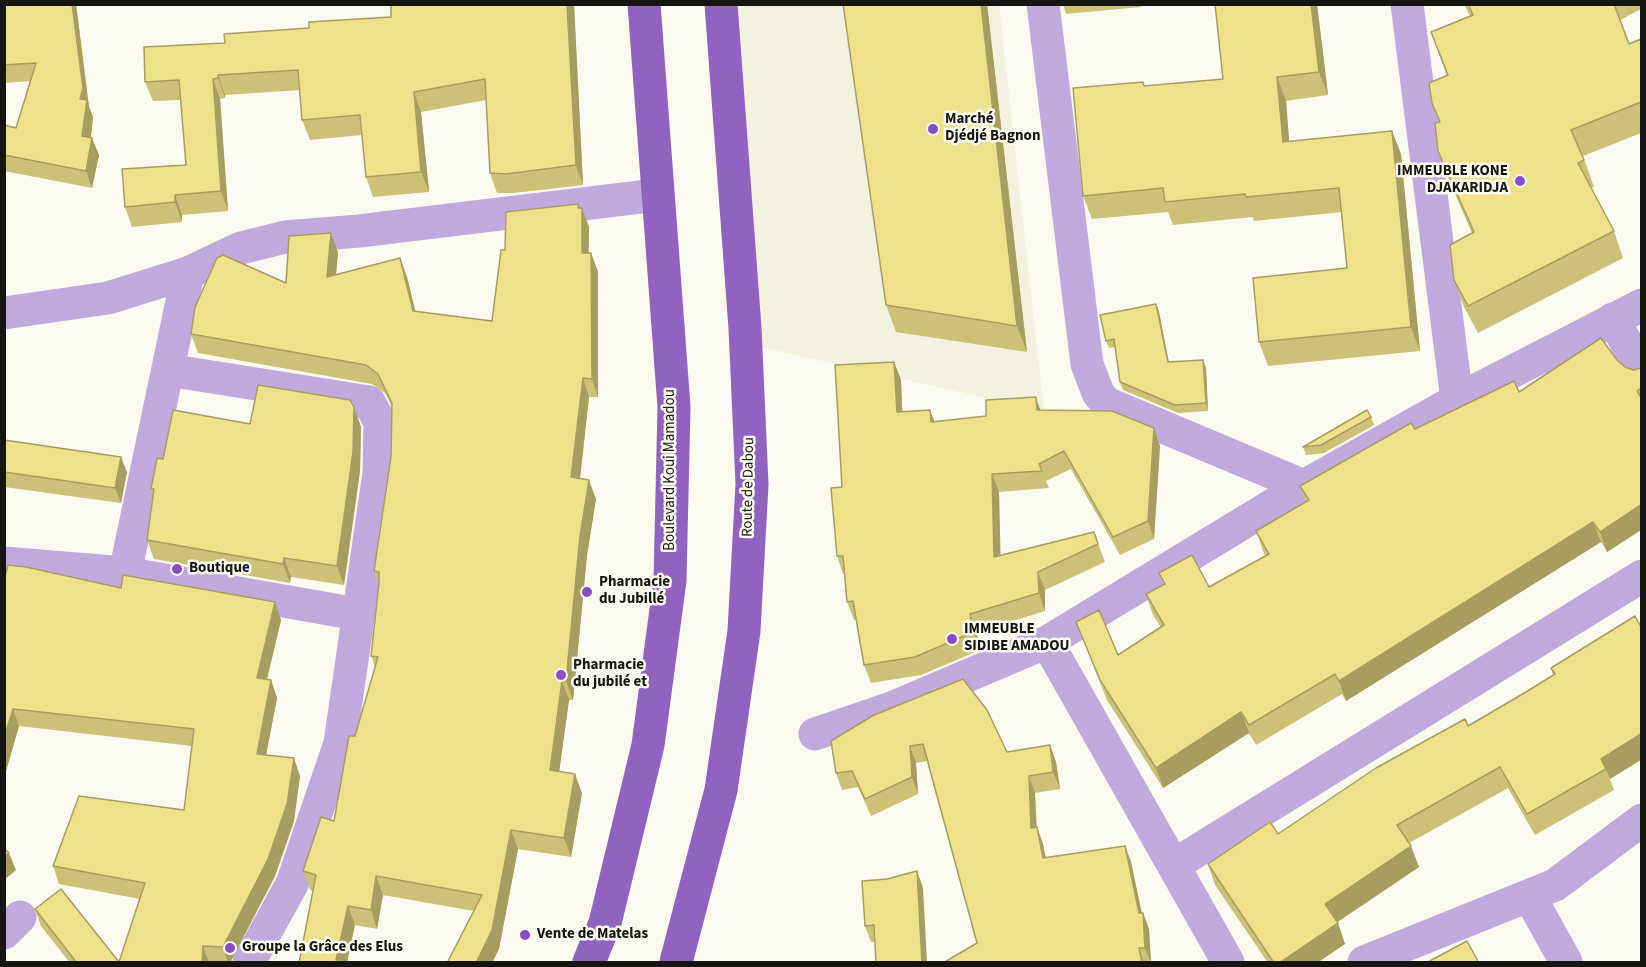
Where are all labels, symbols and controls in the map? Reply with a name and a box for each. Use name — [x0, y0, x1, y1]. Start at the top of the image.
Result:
place label: Marché Djédjé Bagnon — [945, 111, 1040, 146]
marker: Marché Djédjé Bagnon — [926, 122, 940, 136]
place label: IMMEUBLE KONE DJAKARIDJA — [1397, 163, 1508, 198]
marker: IMMEUBLE KONE DJAKARIDJA — [1513, 174, 1527, 188]
street label: Boulevard Koui Mamadou — [662, 389, 680, 551]
street label: Route de Dabou — [739, 437, 759, 537]
place label: Boutique — [189, 560, 250, 578]
marker: Boutique — [170, 562, 184, 576]
place label: Pharmacie du Jubillé — [599, 574, 670, 609]
marker: Pharmacie du Jubillé — [580, 585, 594, 599]
place label: IMMEUBLE SIDIBE AMADOU — [964, 621, 1070, 656]
marker: IMMEUBLE SIDIBE AMADOU — [945, 632, 959, 646]
place label: Pharmacie du jubilé et — [573, 657, 647, 692]
marker: Pharmacie du jubilé et — [554, 668, 568, 682]
place label: Vente de Matelas — [537, 926, 648, 944]
marker: Vente de Matelas — [518, 928, 532, 942]
place label: Groupe la Grâce des Elus — [242, 939, 403, 957]
marker: Groupe la Grâce des Elus — [223, 941, 237, 955]

